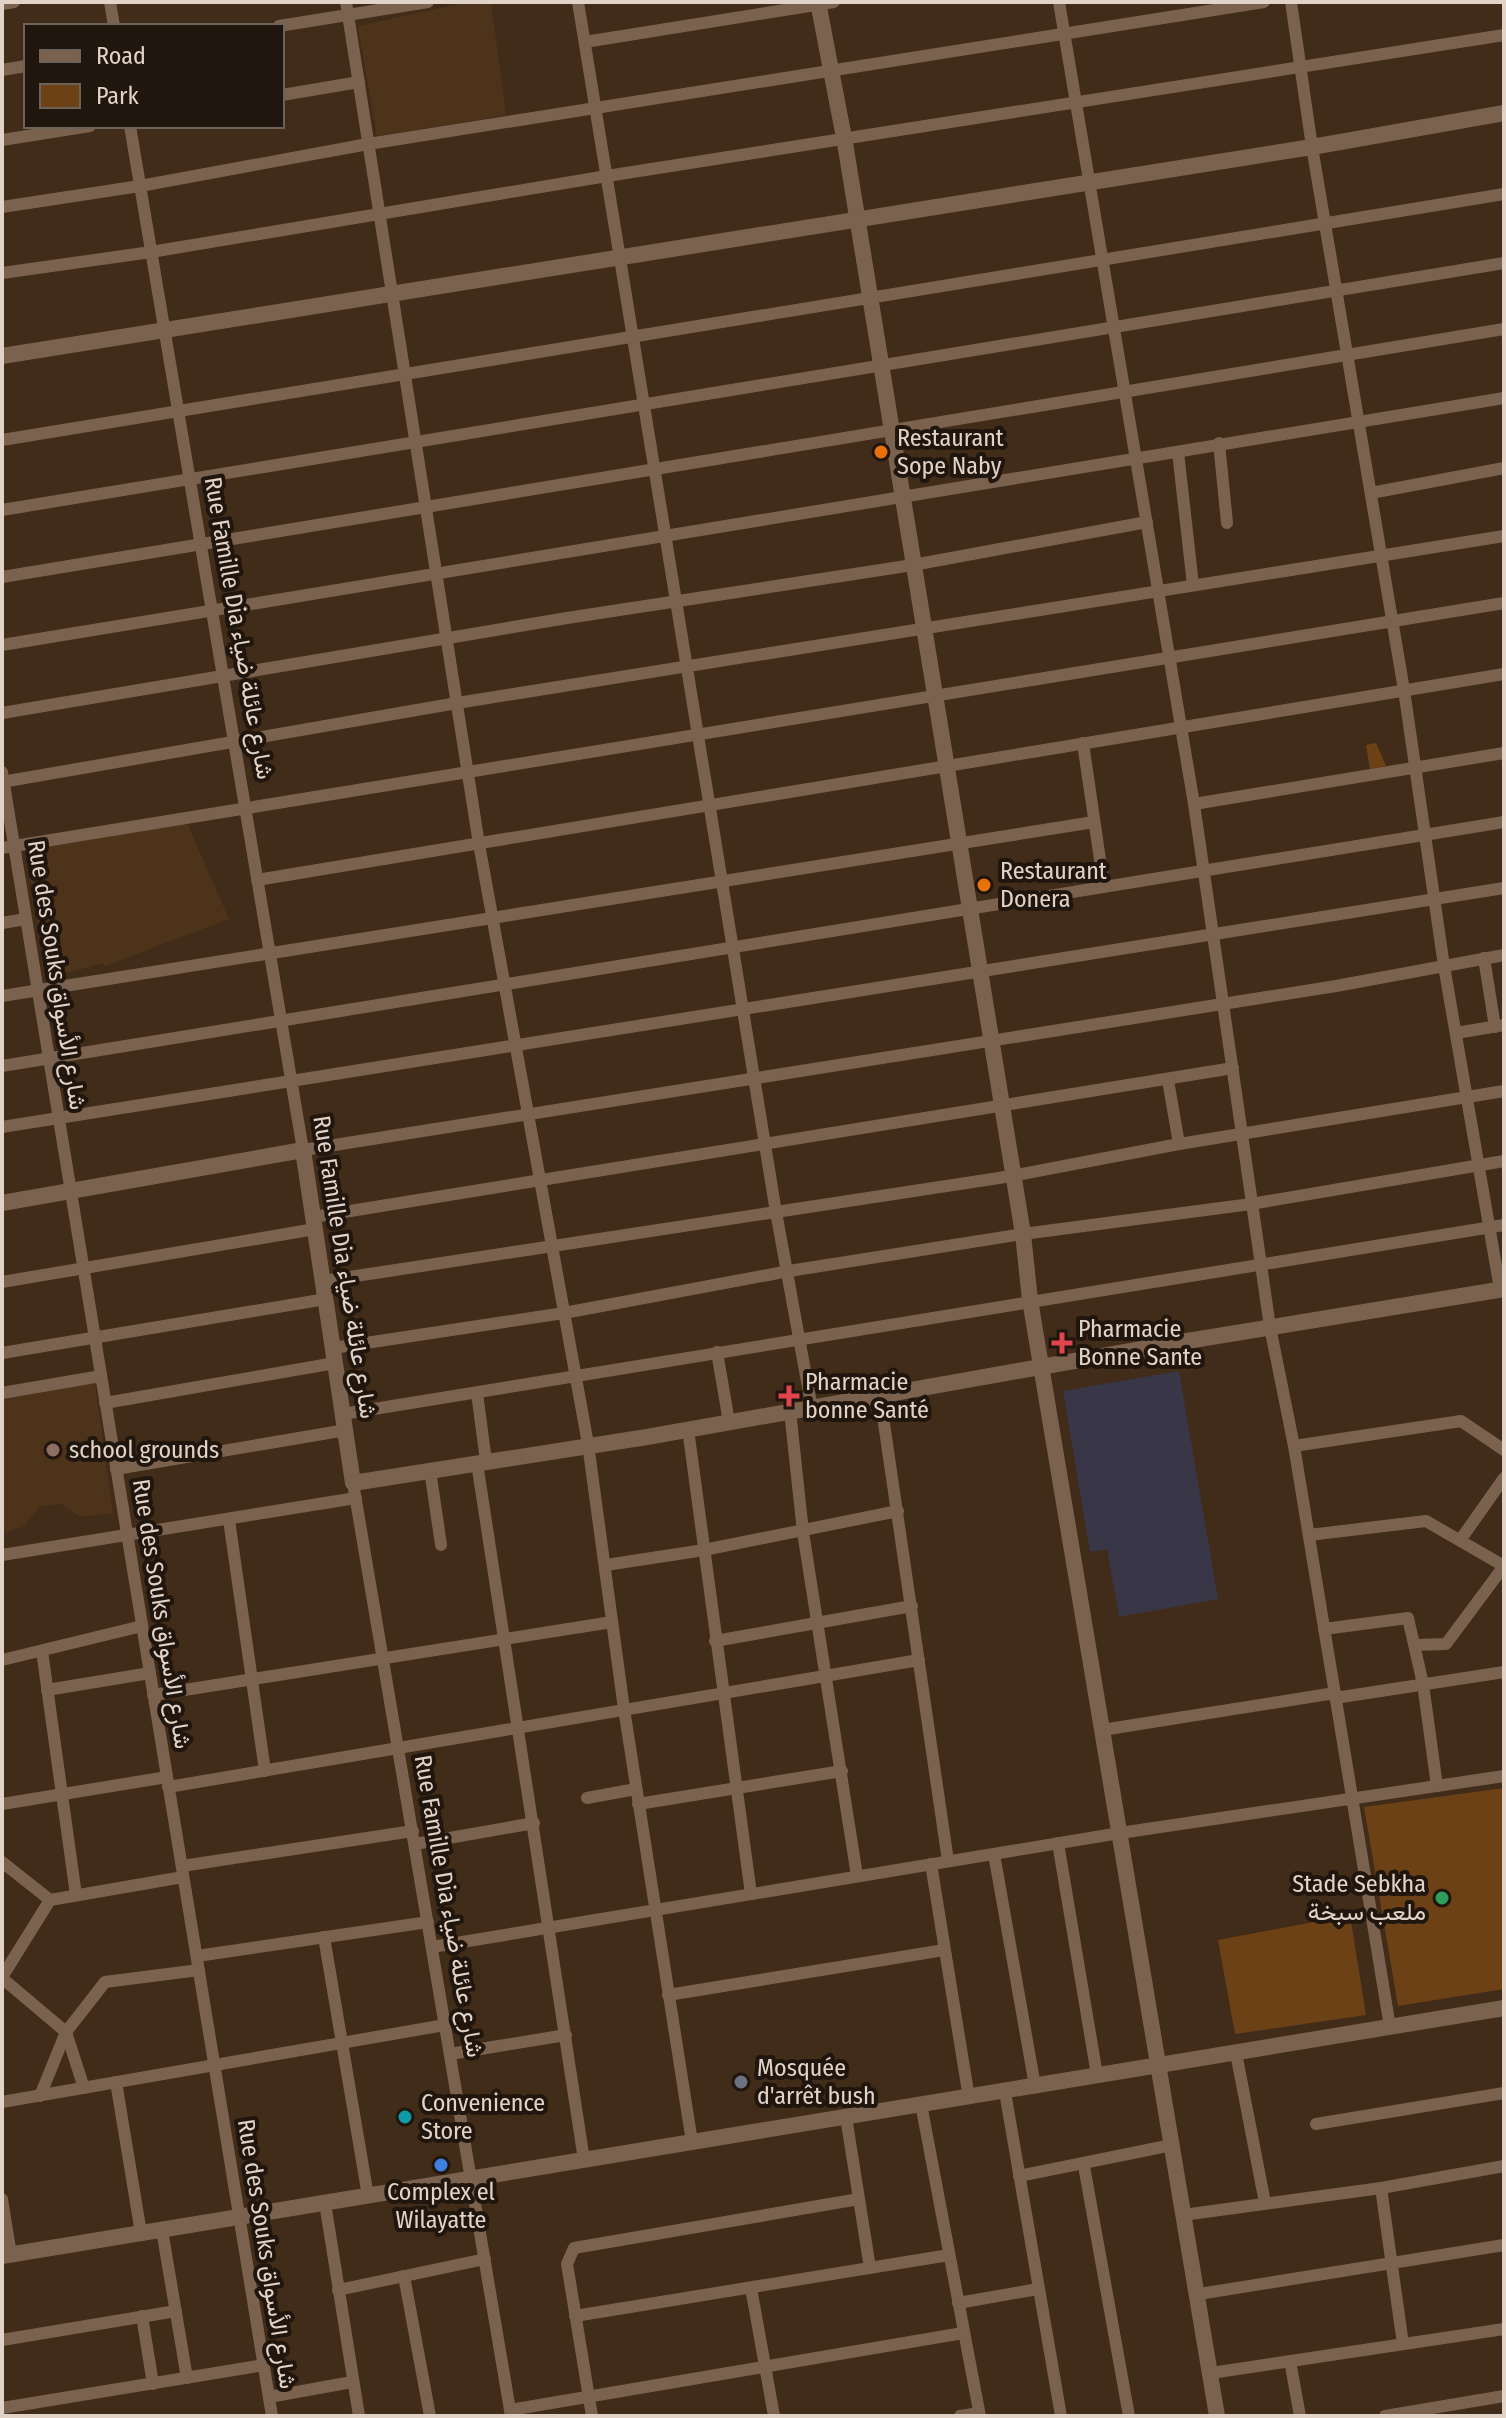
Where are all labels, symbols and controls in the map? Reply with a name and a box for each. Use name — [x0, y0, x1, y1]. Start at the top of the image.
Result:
legend — [24, 24, 284, 128]
text: Road — [96, 42, 146, 70]
text: Park — [96, 82, 139, 110]
place label: Restaurant Sope Naby — [897, 424, 1004, 480]
marker: Restaurant Sope Naby — [872, 443, 890, 461]
street label: Rue Famille Dia شارع عائلة ضياء — [197, 475, 279, 782]
street label: Rue des Souks شارع الأسواق — [20, 838, 92, 1112]
place label: Restaurant Donera — [1000, 857, 1107, 913]
marker: Restaurant Donera — [975, 876, 993, 894]
street label: Rue Famille Dia شارع عائلة ضياء — [305, 1113, 383, 1421]
place label: Pharmacie Bonne Sante — [1078, 1315, 1202, 1371]
marker: Pharmacie Bonne Sante — [1053, 1334, 1071, 1352]
place label: Pharmacie bonne Santé — [805, 1368, 929, 1424]
marker: Pharmacie bonne Santé — [780, 1387, 798, 1405]
place label: school grounds — [69, 1436, 219, 1464]
marker: school grounds — [44, 1441, 62, 1459]
street label: Rue des Souks شارع الأسواق — [125, 1477, 197, 1751]
street label: Rue Famille Dia شارع عائلة ضياء — [407, 1753, 489, 2060]
place label: Stade Sebkha ملعب سبخة — [1292, 1870, 1426, 1926]
marker: Stade Sebkha ملعب سبخة — [1433, 1889, 1451, 1907]
place label: Mosquée d'arrêt bush — [757, 2054, 876, 2110]
marker: Mosquée d'arrêt bush — [732, 2073, 750, 2091]
place label: Convenience Store — [421, 2089, 545, 2145]
marker: Convenience Store — [396, 2108, 414, 2126]
street label: Rue des Souks شارع الأسواق — [230, 2117, 302, 2391]
marker: Complex el Wilayatte — [432, 2156, 450, 2174]
place label: Complex el Wilayatte — [387, 2178, 495, 2234]

